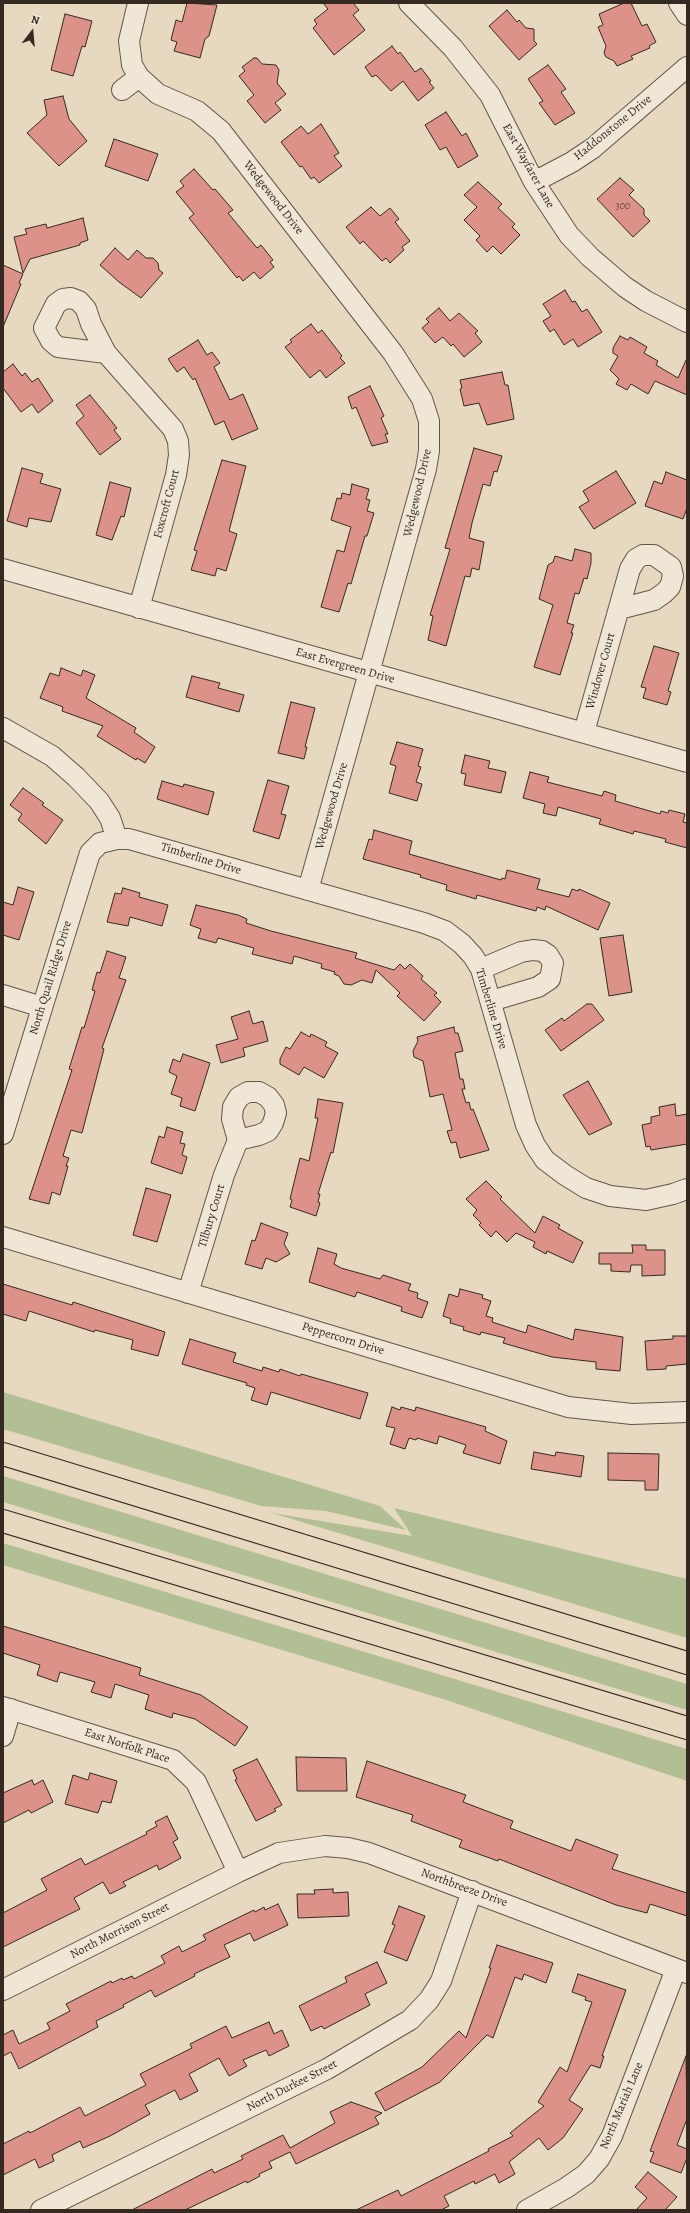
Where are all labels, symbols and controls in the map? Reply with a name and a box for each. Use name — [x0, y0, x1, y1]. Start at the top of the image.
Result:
north arrow — [12, 12, 52, 52]
text: N — [30, 12, 41, 28]
street label: Haddonstone Drive — [571, 92, 655, 164]
street label: East Wayfarer Lane — [499, 121, 557, 211]
street label: Wedgewood Drive — [240, 158, 306, 238]
house number: 300 — [616, 201, 630, 213]
street label: Wedgewood Drive — [401, 448, 435, 538]
street label: Foxcroft Court — [151, 468, 183, 540]
street label: Windover Court — [583, 631, 619, 711]
street label: East Evergreen Drive — [294, 645, 396, 687]
street label: Wedgewood Drive — [313, 761, 351, 851]
street label: Timberline Drive — [159, 840, 243, 878]
street label: North Quail Ridge Drive — [27, 919, 75, 1037]
street label: Timberline Drive — [472, 967, 510, 1051]
street label: Tilbury Court — [195, 1182, 229, 1250]
street label: Peppercorn Drive — [300, 1320, 386, 1358]
street label: East Norfolk Place — [82, 1725, 172, 1767]
street label: Northbreeze Drive — [419, 1866, 509, 1910]
street label: North Morrison Street — [68, 1900, 172, 1962]
street label: North Durkee Street — [244, 2057, 340, 2115]
street label: North Mariah Lane — [597, 2060, 647, 2152]

